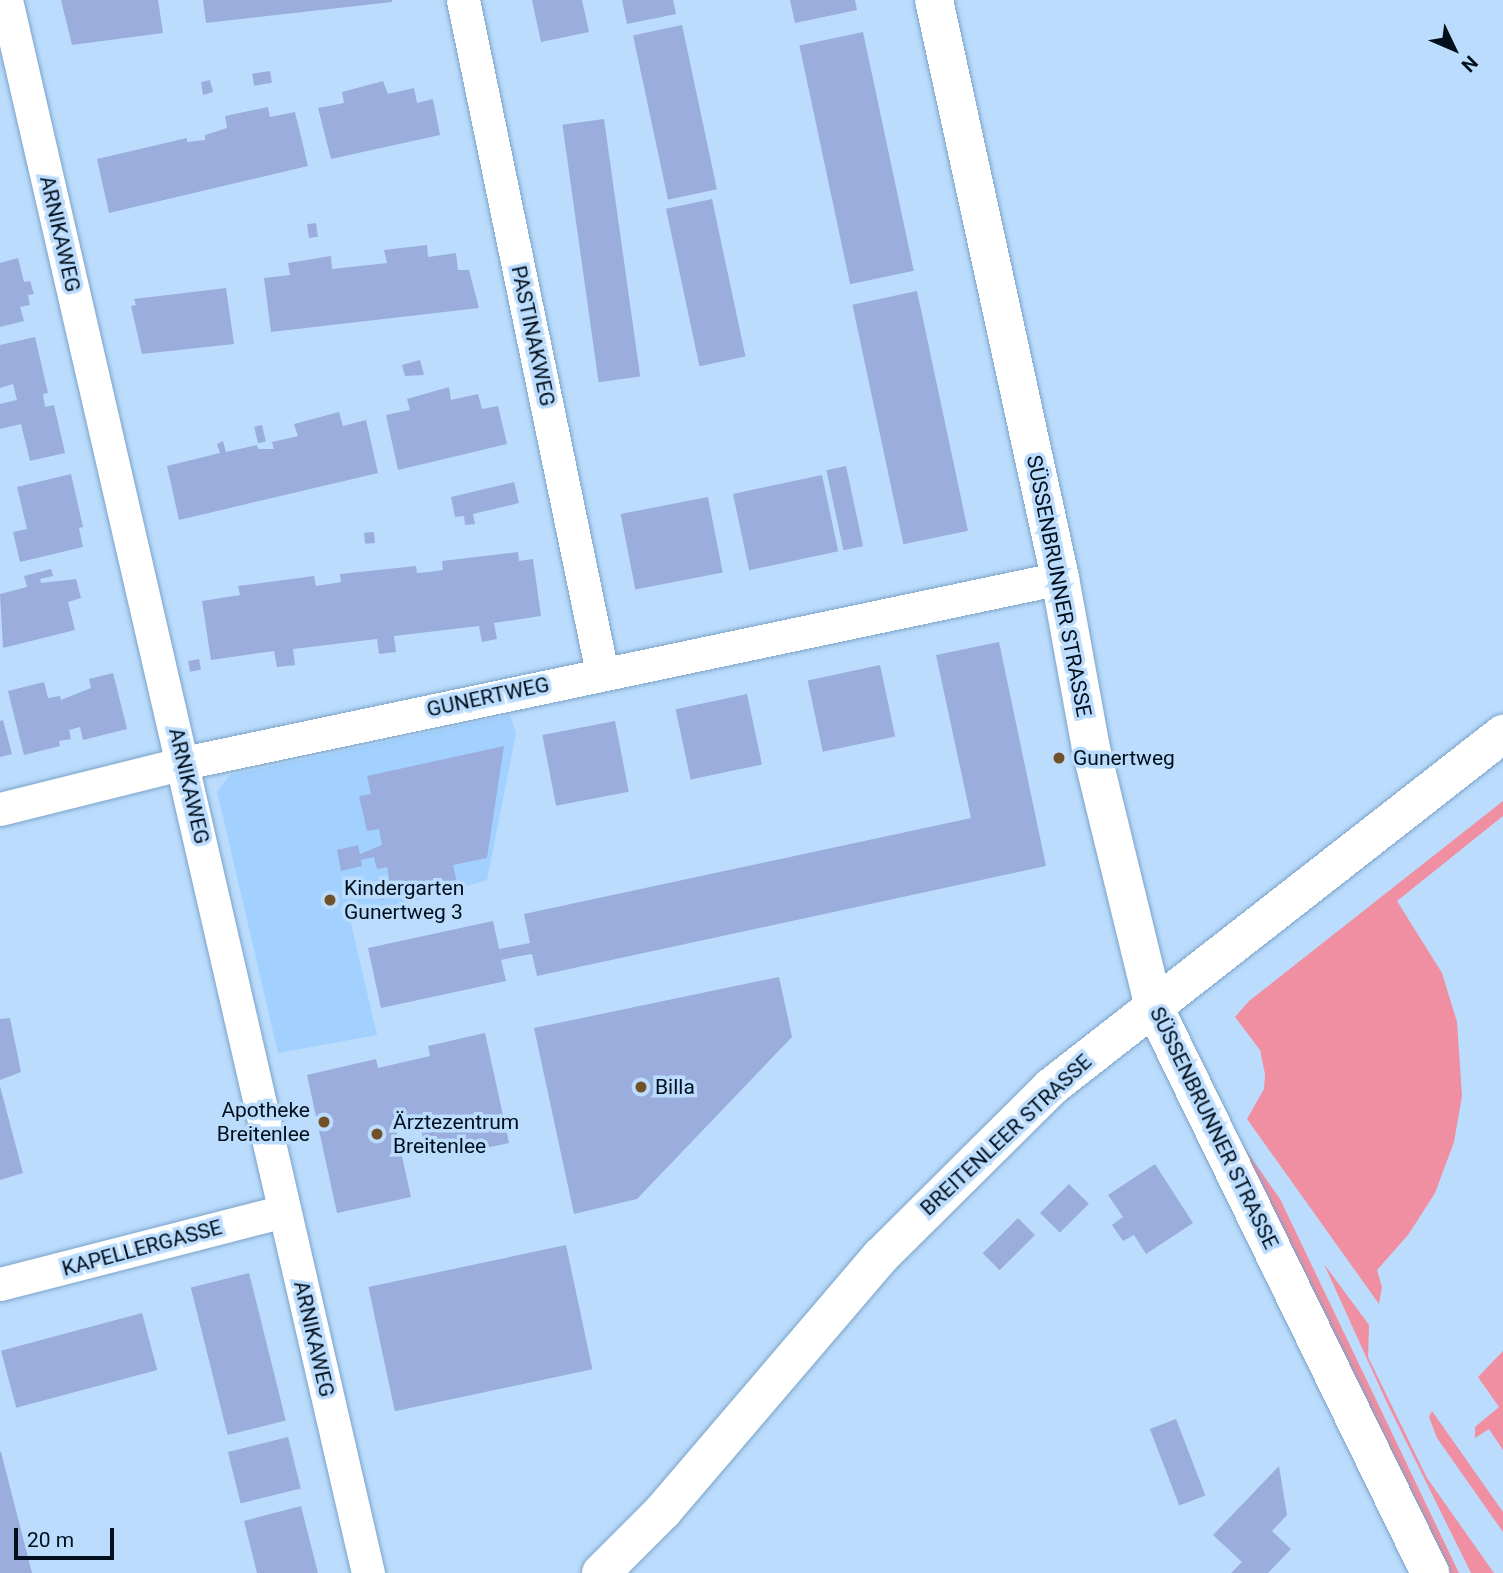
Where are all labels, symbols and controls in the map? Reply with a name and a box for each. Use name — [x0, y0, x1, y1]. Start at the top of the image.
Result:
north arrow — [1419, 14, 1489, 84]
text: N — [1457, 51, 1482, 77]
street label: ARNIKAWEG — [34, 173, 86, 295]
street label: PASTINAKWEG — [506, 263, 560, 409]
street label: SÜSSENBRUNNER STRASSE — [1021, 453, 1097, 719]
street label: GUNERTWEG — [424, 672, 552, 722]
street label: ARNIKAWEG — [163, 725, 215, 847]
place label: Gunertweg — [1073, 745, 1175, 771]
marker: Gunertweg — [1051, 750, 1067, 766]
place label: Kindergarten Gunertweg 3 — [344, 875, 464, 925]
marker: Kindergarten Gunertweg 3 — [322, 892, 338, 908]
street label: SÜSSENBRUNNER STRASSE — [1144, 1003, 1284, 1253]
street label: BREITENLEER STRASSE — [915, 1049, 1097, 1221]
place label: Billa — [655, 1074, 695, 1100]
marker: Billa — [633, 1079, 649, 1095]
place label: Apotheke Breitenlee — [217, 1097, 310, 1147]
place label: Ärztezentrum Breitenlee — [393, 1109, 519, 1159]
marker: Apotheke Breitenlee — [316, 1114, 332, 1130]
marker: Ärztezentrum Breitenlee — [367, 1124, 387, 1144]
street label: KAPELLERGASSE — [59, 1215, 225, 1281]
street label: ARNIKAWEG — [288, 1278, 340, 1400]
scale bar — [18, 1514, 117, 1558]
text: 20 m — [27, 1528, 74, 1552]

